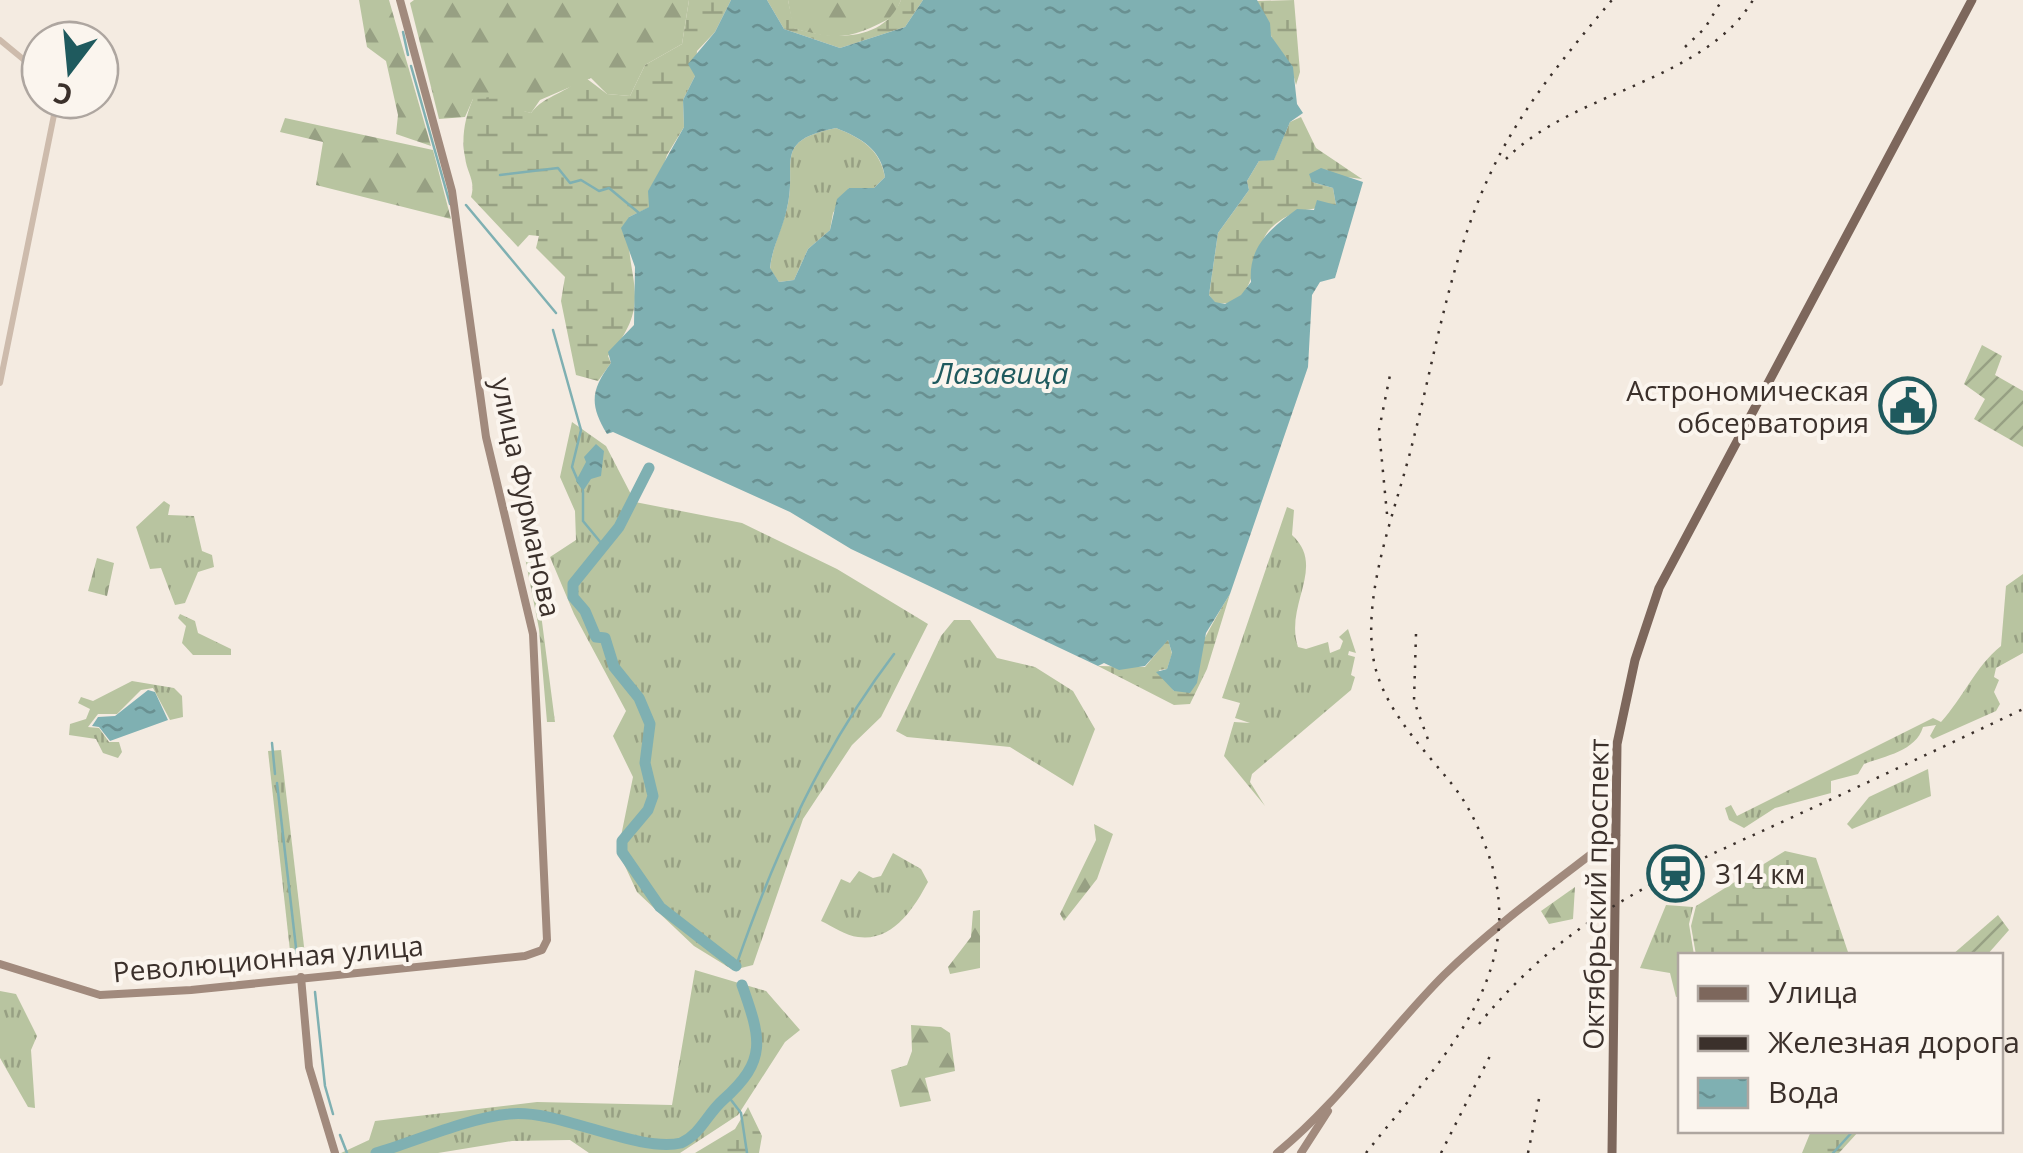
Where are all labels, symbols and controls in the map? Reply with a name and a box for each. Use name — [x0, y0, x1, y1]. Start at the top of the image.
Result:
north arrow — [20, 20, 120, 120]
text: С — [49, 74, 77, 116]
water label: Лазавица — [933, 352, 1068, 393]
place label: Aстрономическая обсерватория — [1626, 371, 1869, 441]
street label: улица Фурманова — [483, 374, 571, 620]
public building icon: Aстрономическая обсерватория — [1878, 376, 1938, 436]
street label: Октябрьский проспект — [1573, 738, 1617, 1050]
station icon: 314 км — [1646, 843, 1706, 903]
place label: 314 км — [1715, 854, 1805, 892]
street label: Революционная улица — [111, 925, 425, 991]
legend — [1678, 953, 2003, 1133]
text: Улица — [1768, 971, 1858, 1012]
text: Железная дорога — [1768, 1021, 2020, 1062]
text: Вода — [1768, 1071, 1839, 1112]

